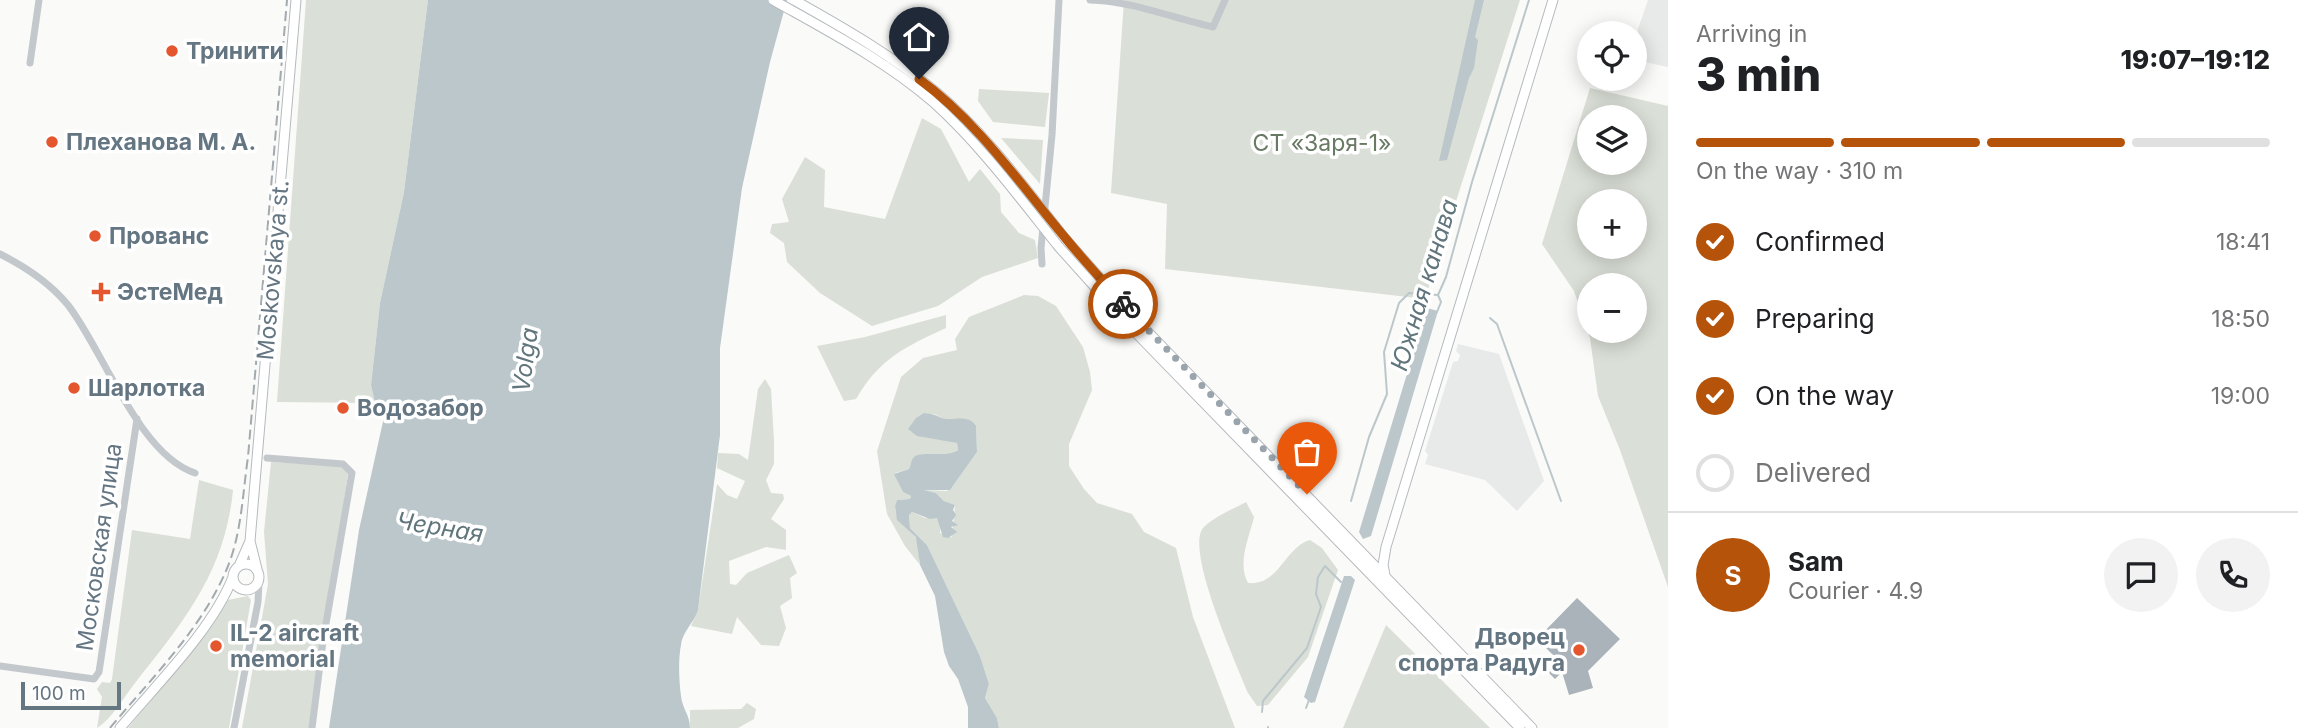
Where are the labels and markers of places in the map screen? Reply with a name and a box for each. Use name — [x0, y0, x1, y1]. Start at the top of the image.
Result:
pin — [889, 7, 949, 79]
place label: Тринити — [186, 37, 284, 65]
marker: Тринити — [164, 43, 180, 59]
place label: Плеханова М. А. — [66, 128, 256, 156]
marker: Плеханова М. А. — [44, 134, 60, 150]
place label: Прованс — [109, 222, 209, 250]
marker: Прованс — [87, 228, 103, 244]
place label: ЭстеМед — [117, 278, 223, 306]
marker: ЭстеМед — [91, 282, 111, 302]
place label: Шарлотка — [88, 374, 205, 402]
marker: Шарлотка — [66, 380, 82, 396]
place label: Водозабор — [357, 394, 484, 422]
marker: Водозабор — [335, 400, 351, 416]
pin — [1277, 422, 1337, 494]
place label: IL-2 aircraft memorial — [230, 619, 360, 673]
place label: Дворец спорта Радуга — [1398, 623, 1565, 677]
marker: IL-2 aircraft memorial — [208, 638, 224, 654]
marker: Дворец спорта Радуга — [1571, 642, 1587, 658]

